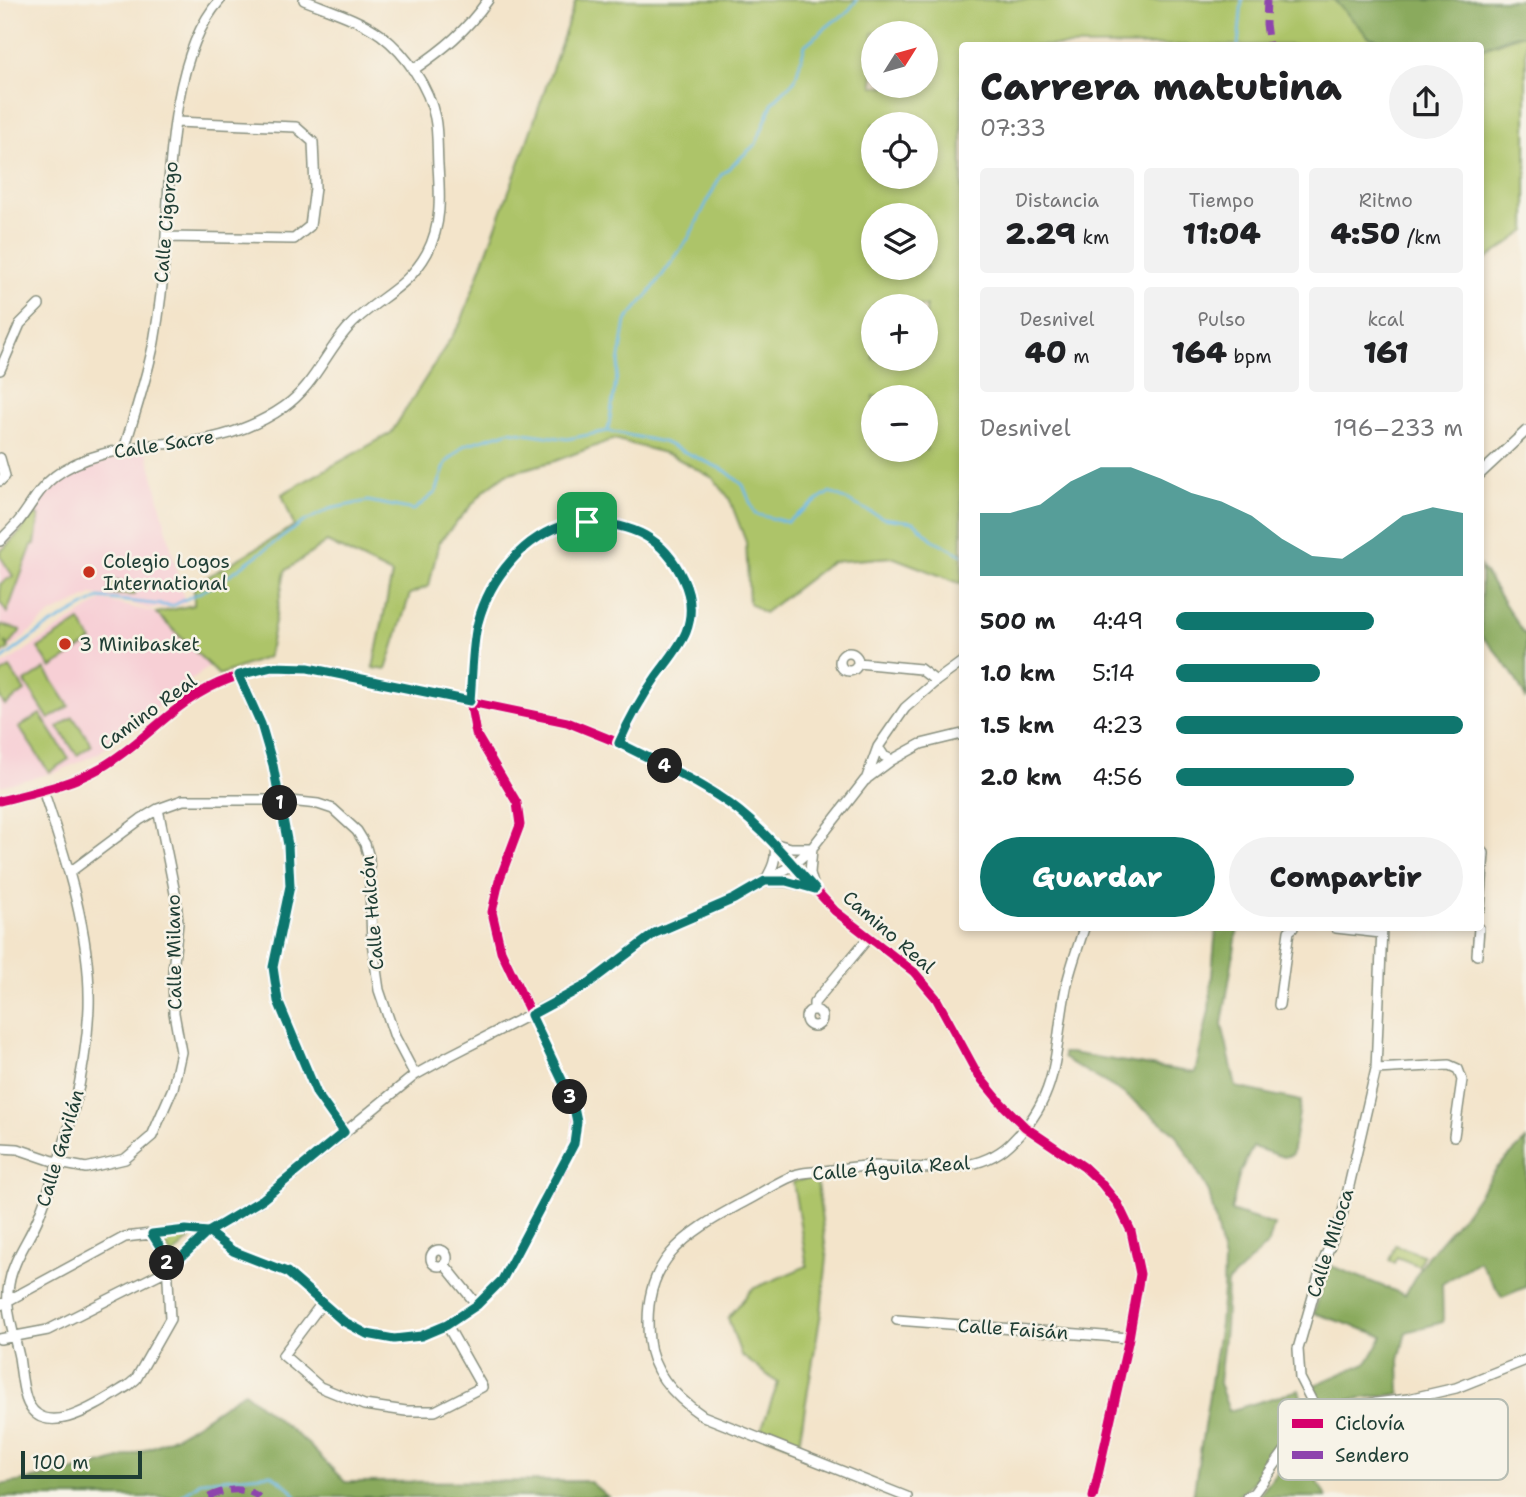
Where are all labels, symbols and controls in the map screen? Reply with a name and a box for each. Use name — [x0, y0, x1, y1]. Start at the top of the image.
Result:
north arrow — [861, 21, 938, 98]
map controls — [861, 21, 938, 462]
text: Carrera matutina — [980, 61, 1342, 112]
button: share — [1389, 65, 1463, 139]
button: locate — [861, 112, 938, 189]
text: 07:33 — [980, 113, 1046, 143]
street label: Calle Cigorgo — [148, 160, 184, 284]
text: Distancia — [1015, 188, 1099, 213]
text: Tiempo — [1189, 188, 1254, 213]
text: Ritmo — [1359, 188, 1413, 213]
button: layers — [861, 203, 938, 280]
text: 2.29 — [1005, 213, 1076, 254]
text: 11:04 — [1182, 213, 1261, 254]
text: 4:50 — [1331, 213, 1401, 254]
text: km — [1076, 225, 1109, 250]
text: /km — [1401, 225, 1441, 250]
button: + — [861, 294, 938, 371]
text: Desnivel — [1020, 307, 1095, 332]
text: Pulso — [1197, 307, 1246, 332]
text: kcal — [1367, 307, 1404, 332]
text: 40 — [1025, 332, 1067, 373]
text: 164 — [1171, 332, 1227, 373]
text: 161 — [1363, 332, 1409, 373]
text: m — [1067, 344, 1090, 369]
text: bpm — [1227, 344, 1272, 369]
button: − — [861, 385, 938, 462]
text: Desnivel — [980, 413, 1071, 443]
text: 196–233 m — [1333, 413, 1463, 443]
street label: Calle Sacre — [112, 424, 216, 464]
pin — [557, 492, 617, 552]
icon: arrive — [568, 503, 606, 541]
place label: Colegio Logos International — [103, 549, 230, 596]
marker: Colegio Logos International — [81, 564, 97, 580]
text: 500 m — [980, 606, 1055, 636]
text: 4:49 — [1092, 606, 1143, 636]
place label: 3 Minibasket — [79, 632, 200, 657]
marker: 3 Minibasket — [57, 636, 73, 652]
text: 1.0 km — [980, 658, 1055, 688]
text: 5:14 — [1092, 658, 1135, 688]
street label: Camino Real — [94, 668, 202, 756]
text: 1.5 km — [980, 710, 1054, 740]
text: 4:23 — [1092, 710, 1143, 740]
pin: 4 — [648, 748, 682, 784]
text: 4 — [658, 753, 671, 778]
text: 2.0 km — [980, 762, 1062, 792]
text: 4:56 — [1092, 762, 1143, 792]
pin: 1 — [262, 786, 298, 820]
text: 1 — [275, 790, 284, 815]
button: Guardar — [980, 837, 1215, 917]
button: Compartir — [1229, 837, 1463, 917]
street label: Calle Halcón — [355, 855, 389, 971]
street label: Camino Real — [837, 885, 941, 979]
street label: Calle Milano — [160, 894, 188, 1010]
pin: 3 — [552, 1080, 588, 1114]
text: 3 — [563, 1084, 576, 1109]
street label: Calle Gavilán — [30, 1086, 90, 1210]
street label: Calle Águila Real — [811, 1149, 971, 1186]
street label: Calle Miloca — [1301, 1185, 1359, 1301]
pin: 2 — [150, 1246, 184, 1280]
text: 2 — [160, 1250, 173, 1275]
street label: Calle Faisán — [957, 1313, 1069, 1345]
legend — [1278, 1399, 1508, 1480]
text: Ciclovía — [1335, 1411, 1405, 1436]
text: Sendero — [1335, 1443, 1409, 1468]
scale bar — [21, 1448, 142, 1480]
text: 100 m — [32, 1450, 89, 1475]

